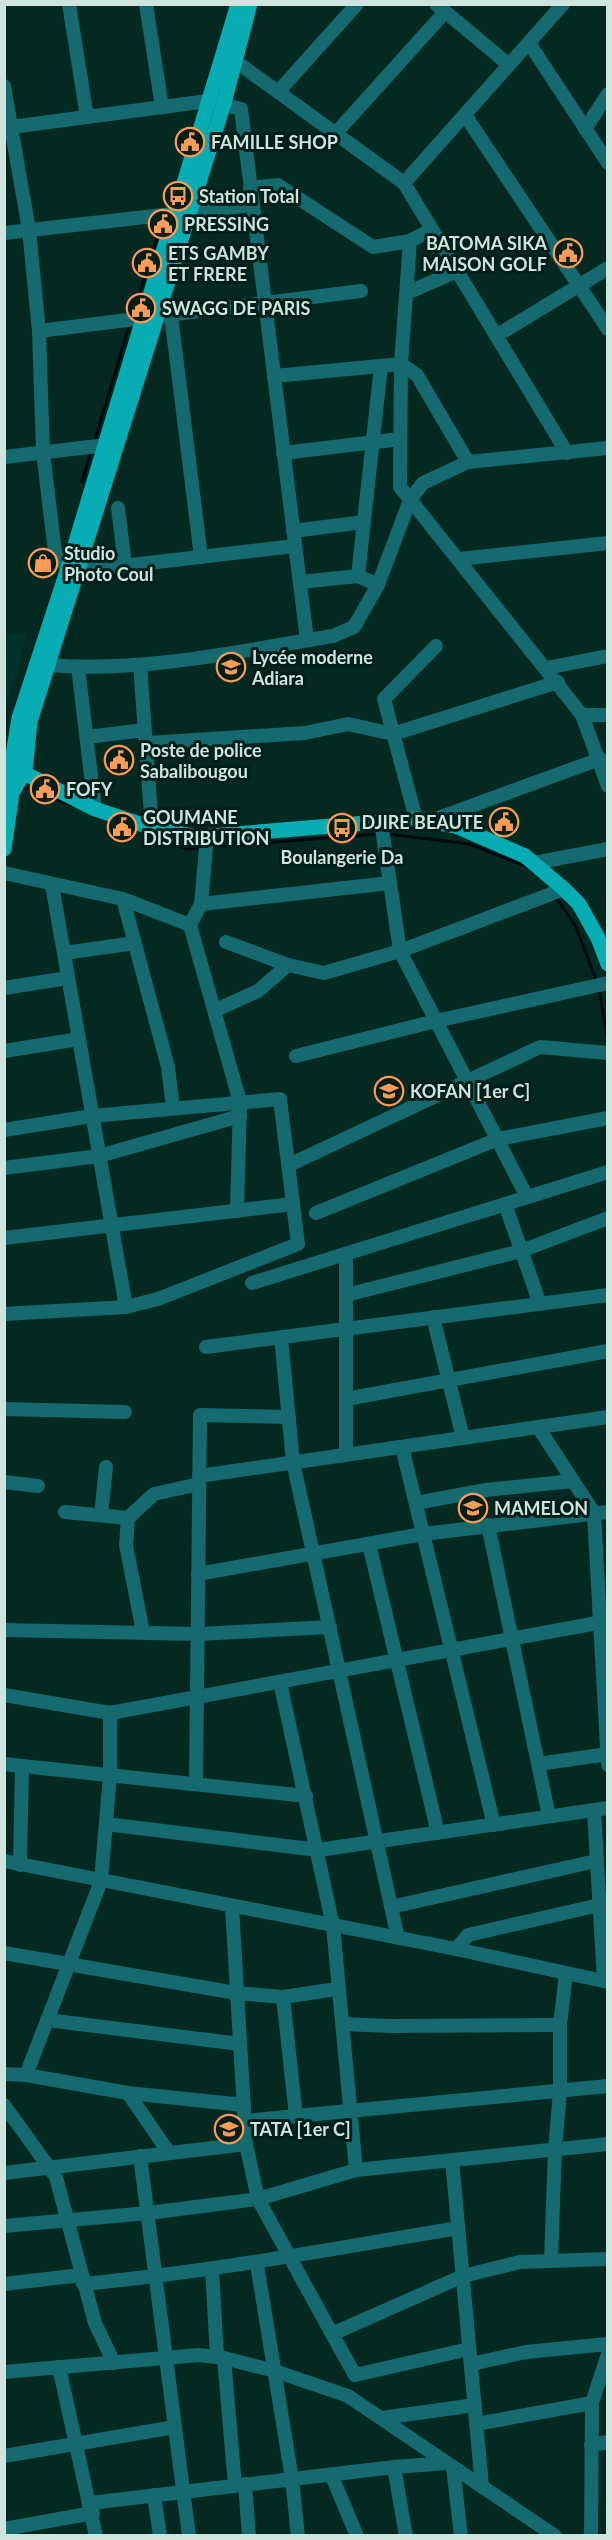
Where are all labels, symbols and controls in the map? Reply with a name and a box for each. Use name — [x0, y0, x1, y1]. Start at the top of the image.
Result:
public building icon: FAMILLE SHOP — [174, 126, 206, 158]
place label: FAMILLE SHOP — [211, 131, 338, 153]
bus stop icon: Station Total — [162, 180, 194, 212]
place label: Station Total — [199, 185, 299, 207]
public building icon: PRESSING — [147, 208, 179, 240]
place label: PRESSING — [184, 213, 269, 235]
place label: BATOMA SIKA MAISON GOLF — [422, 232, 547, 275]
public building icon: BATOMA SIKA MAISON GOLF — [552, 237, 584, 269]
place label: ETS GAMBY ET FRERE — [168, 242, 269, 285]
public building icon: ETS GAMBY ET FRERE — [131, 247, 163, 279]
public building icon: SWAGG DE PARIS — [125, 292, 157, 324]
place label: SWAGG DE PARIS — [162, 297, 311, 319]
place label: Studio Photo Coul — [64, 542, 153, 585]
shop icon: Studio Photo Coul — [27, 547, 59, 579]
place label: Lycée moderne Adiara — [251, 646, 373, 689]
school or university icon: Lycée moderne Adiara — [215, 651, 247, 683]
place label: Poste de police Sabalibougou — [140, 739, 262, 782]
public building icon: Poste de police Sabalibougou — [103, 744, 135, 776]
public building icon: FOFY — [29, 773, 61, 805]
place label: FOFY — [66, 778, 113, 800]
place label: GOUMANE DISTRIBUTION — [143, 806, 269, 849]
public building icon: DJIRE BEAUTE — [488, 806, 520, 838]
public building icon: GOUMANE DISTRIBUTION — [106, 811, 138, 843]
place label: DJIRE BEAUTE — [362, 811, 483, 833]
bus stop icon: Boulangerie Da — [326, 812, 358, 844]
place label: Boulangerie Da — [281, 846, 403, 868]
school or university icon: KOFAN [1er C] — [373, 1075, 405, 1107]
place label: KOFAN [1er C] — [410, 1080, 530, 1102]
school or university icon: MAMELON — [457, 1492, 489, 1524]
place label: MAMELON — [494, 1497, 588, 1519]
school or university icon: TATA [1er C] — [213, 2113, 245, 2145]
place label: TATA [1er C] — [250, 2118, 351, 2140]

